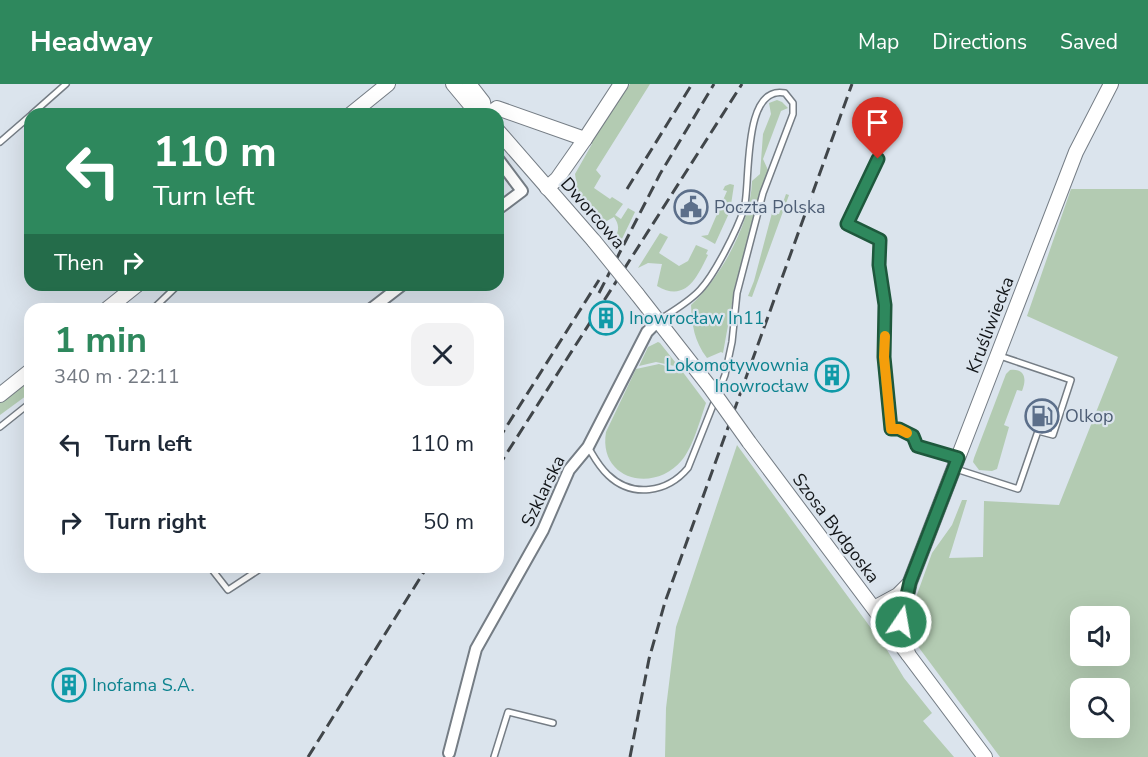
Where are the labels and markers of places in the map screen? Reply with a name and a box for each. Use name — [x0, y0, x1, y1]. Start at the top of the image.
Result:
pin — [852, 97, 903, 159]
public building icon: Poczta Polska — [673, 189, 709, 225]
place label: Poczta Polska — [714, 195, 825, 219]
building icon: Inowrocław In11 — [588, 300, 624, 336]
place label: Inowrocław In11 — [629, 306, 765, 330]
place label: Lokomotywownia Inowrocław — [665, 353, 809, 398]
building icon: Lokomotywownia Inowrocław — [814, 357, 850, 393]
fuel station icon: Olkop — [1024, 398, 1060, 434]
place label: Olkop — [1065, 404, 1113, 428]
building icon: Inofama S.A. — [51, 667, 87, 703]
place label: Inofama S.A. — [92, 673, 195, 697]

